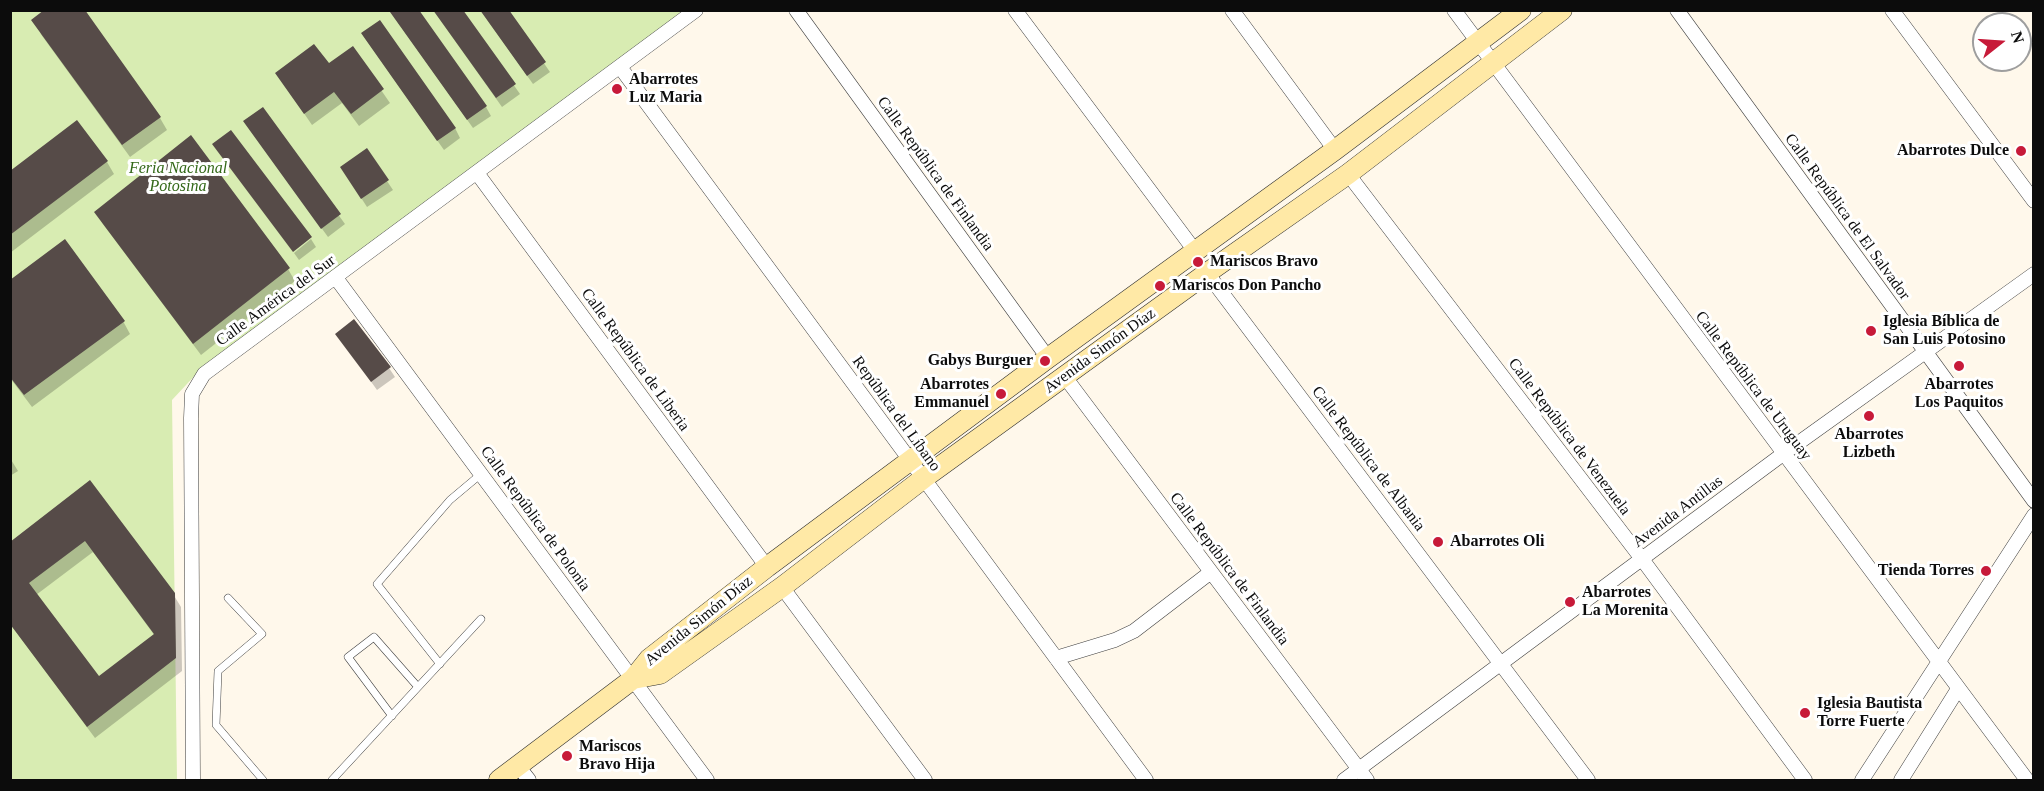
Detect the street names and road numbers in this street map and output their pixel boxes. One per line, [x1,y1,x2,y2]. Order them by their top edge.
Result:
street label: Calle República de Finlandia [873,93,997,255]
street label: Calle República de El Salvador [1780,130,1914,304]
street label: Calle América del Sur [213,251,339,351]
street label: Calle República de Liberia [577,285,693,435]
street label: Avenida Simón Díaz [1041,304,1159,398]
street label: Calle República de Uruguay [1691,308,1815,464]
street label: República del Líbano [848,353,944,475]
street label: Calle República de Venezuela [1504,355,1634,519]
street label: Calle República de Albania [1307,383,1429,535]
street label: Calle República de Polonia [476,443,594,595]
street label: Avenida Antillas [1629,472,1727,552]
street label: Calle República de Finlandia [1165,489,1293,649]
street label: Avenida Simón Díaz [641,572,757,670]

